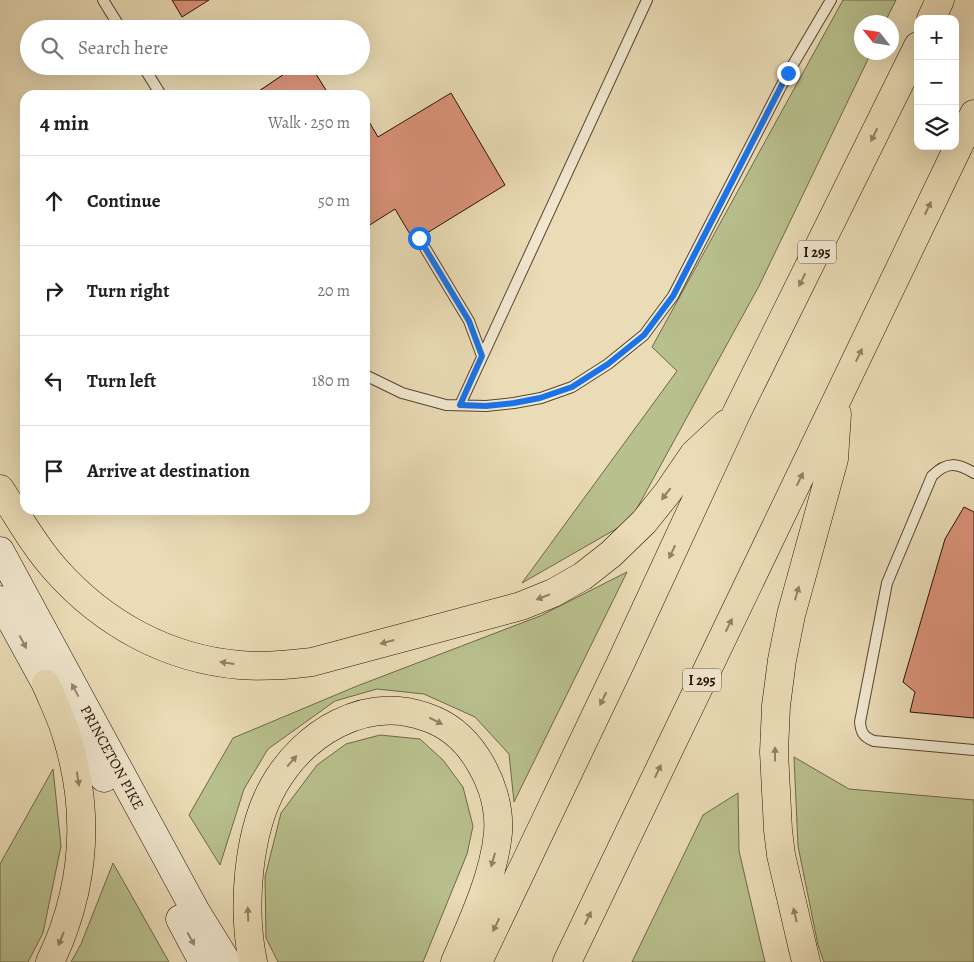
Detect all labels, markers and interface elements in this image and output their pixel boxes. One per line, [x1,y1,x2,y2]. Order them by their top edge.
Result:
north arrow [854,15,899,60]
map controls [914,15,959,150]
button: + [914,15,959,60]
search box [20,20,370,75]
icon: search [38,34,66,62]
text: Search here [78,35,168,61]
button: − [914,60,959,105]
route end [777,62,800,85]
button: layers [914,105,959,150]
text: 4 min [40,109,89,137]
text: Walk · 250 m [268,112,350,134]
one-way arrow [870,127,878,142]
icon: ahead [40,187,68,215]
text: Continue [87,188,161,214]
text: 50 m [318,190,350,212]
one-way arrow [924,201,932,215]
route start [408,227,431,250]
road number: I 295 [798,240,836,264]
one-way arrow [798,273,806,287]
icon: right [40,277,68,305]
text: Turn right [87,278,169,304]
text: 20 m [317,280,350,302]
one-way arrow [855,348,863,362]
icon: left [40,367,68,395]
text: Turn left [87,368,156,394]
text: 180 m [312,370,350,392]
icon: arrive [40,457,68,485]
text: Arrive at destination [87,458,250,484]
one-way arrow [796,472,804,486]
one-way arrow [661,487,671,501]
one-way arrow [668,545,676,559]
one-way arrow [793,586,801,601]
one-way arrow [535,593,550,601]
one-way arrow [725,618,733,632]
one-way arrow [19,634,27,649]
one-way arrow [379,638,394,646]
one-way arrow [219,659,235,667]
road number: I 295 [683,668,721,692]
one-way arrow [71,683,80,697]
one-way arrow [599,692,607,706]
street label: PRINCETON PIKE [76,702,149,813]
one-way arrow [429,717,443,725]
one-way arrow [771,746,779,762]
one-way arrow [286,755,297,768]
one-way arrow [654,764,662,778]
one-way arrow [74,772,82,788]
one-way arrow [488,852,496,867]
one-way arrow [244,905,252,921]
one-way arrow [791,907,799,922]
one-way arrow [585,911,593,925]
one-way arrow [491,917,500,932]
one-way arrow [56,932,64,946]
one-way arrow [187,932,195,946]

